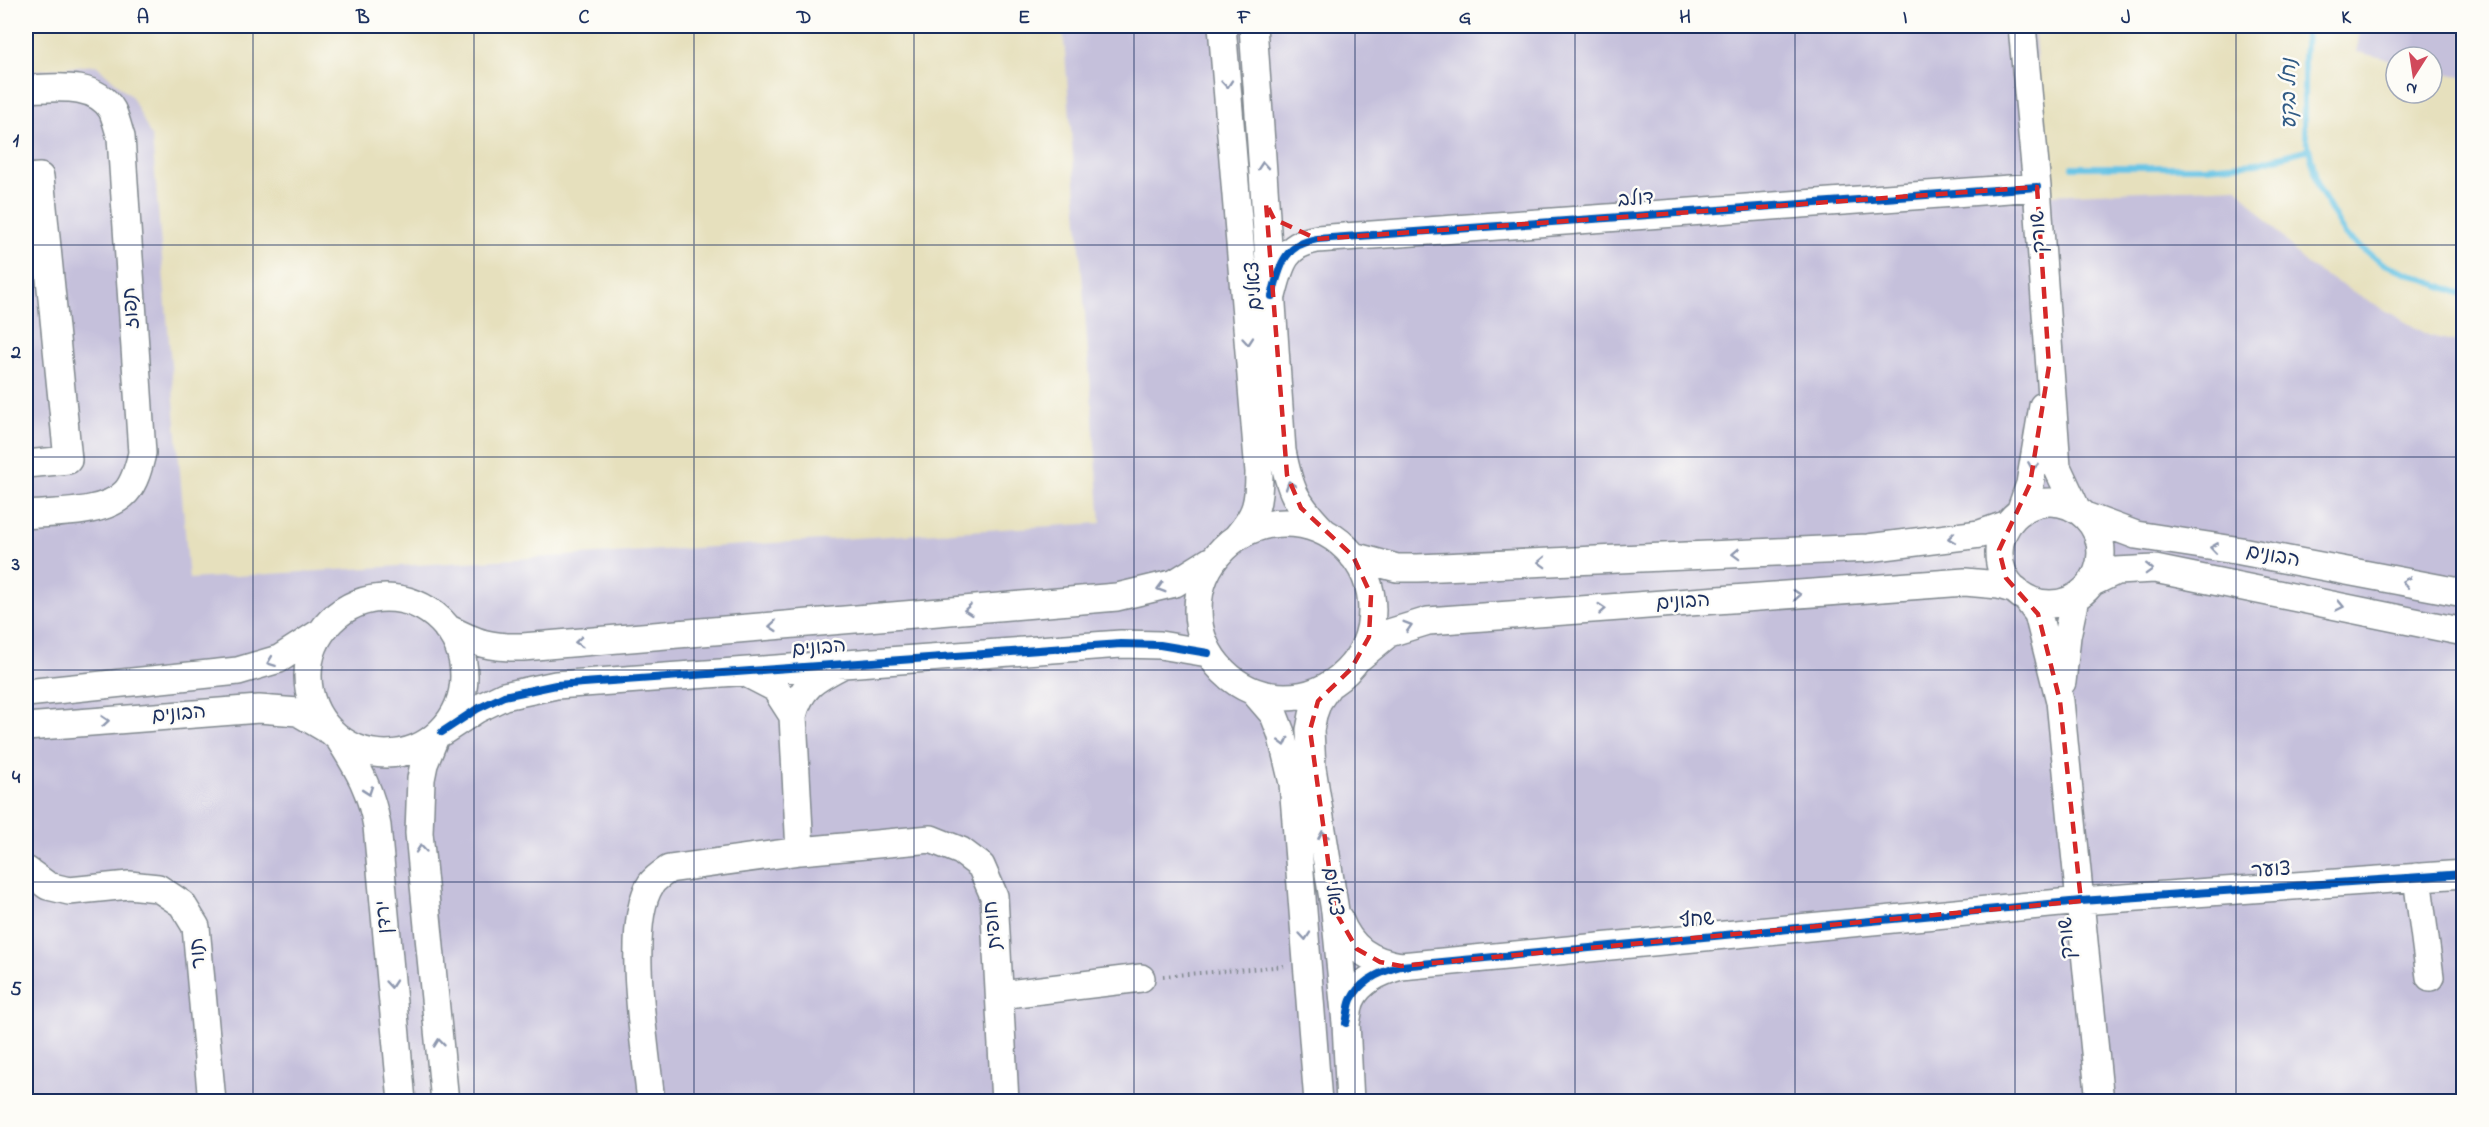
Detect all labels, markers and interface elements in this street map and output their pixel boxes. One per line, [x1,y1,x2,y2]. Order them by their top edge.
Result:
text: A [137,4,149,33]
text: B [355,4,370,33]
text: C [579,4,590,33]
text: D [796,4,811,33]
text: E [1018,4,1030,33]
text: F [1237,4,1251,33]
text: G [1459,4,1472,33]
text: H [1679,4,1691,33]
text: I [1903,4,1908,33]
text: J [2121,4,2131,33]
text: K [2341,4,2352,33]
north arrow [2384,45,2444,105]
water label: נחל בקע [2275,57,2305,129]
text: N [2403,75,2419,101]
one-way arrow [1220,79,1233,88]
text: 1 [13,127,20,156]
one-way arrow [1257,161,1270,170]
street label: דולב [1617,184,1655,216]
street label: שורק [2024,210,2056,254]
street label: צאלים [1239,260,1271,312]
street label: תפוז [116,286,148,330]
one-way arrow [1241,336,1254,346]
text: 2 [10,339,21,368]
one-way arrow [2027,461,2039,470]
one-way arrow [1285,480,1298,491]
one-way arrow [1947,531,1956,543]
street label: הבונים [2244,538,2302,576]
one-way arrow [2210,542,2219,554]
one-way arrow [1732,548,1741,560]
text: 3 [11,551,20,580]
one-way arrow [1537,556,1546,569]
one-way arrow [2144,563,2153,575]
one-way arrow [2401,576,2411,589]
one-way arrow [1156,580,1166,593]
street label: הבונים [1655,587,1711,619]
one-way arrow [1792,589,1801,602]
one-way arrow [2335,599,2345,612]
one-way arrow [1598,602,1607,615]
one-way arrow [963,603,972,616]
one-way arrow [769,619,778,632]
one-way arrow [1402,621,1413,633]
street label: הבונים [791,632,847,666]
one-way arrow [575,636,584,649]
one-way arrow [266,655,277,667]
street label: הבונים [151,698,207,732]
one-way arrow [100,715,109,728]
one-way arrow [1276,737,1289,747]
text: 4 [12,764,21,793]
one-way arrow [361,785,373,796]
one-way arrow [1317,830,1329,839]
one-way arrow [415,845,428,854]
street label: צוער [2250,855,2292,887]
street label: צאלים [1314,866,1350,918]
street label: ירדן [369,899,401,935]
street label: חופית [977,899,1011,952]
street label: שחף [1678,905,1716,937]
street label: שורק [2052,915,2084,960]
one-way arrow [1298,931,1311,940]
street label: תור [183,936,215,970]
text: 5 [10,976,22,1005]
one-way arrow [384,980,397,989]
one-way arrow [433,1039,446,1048]

